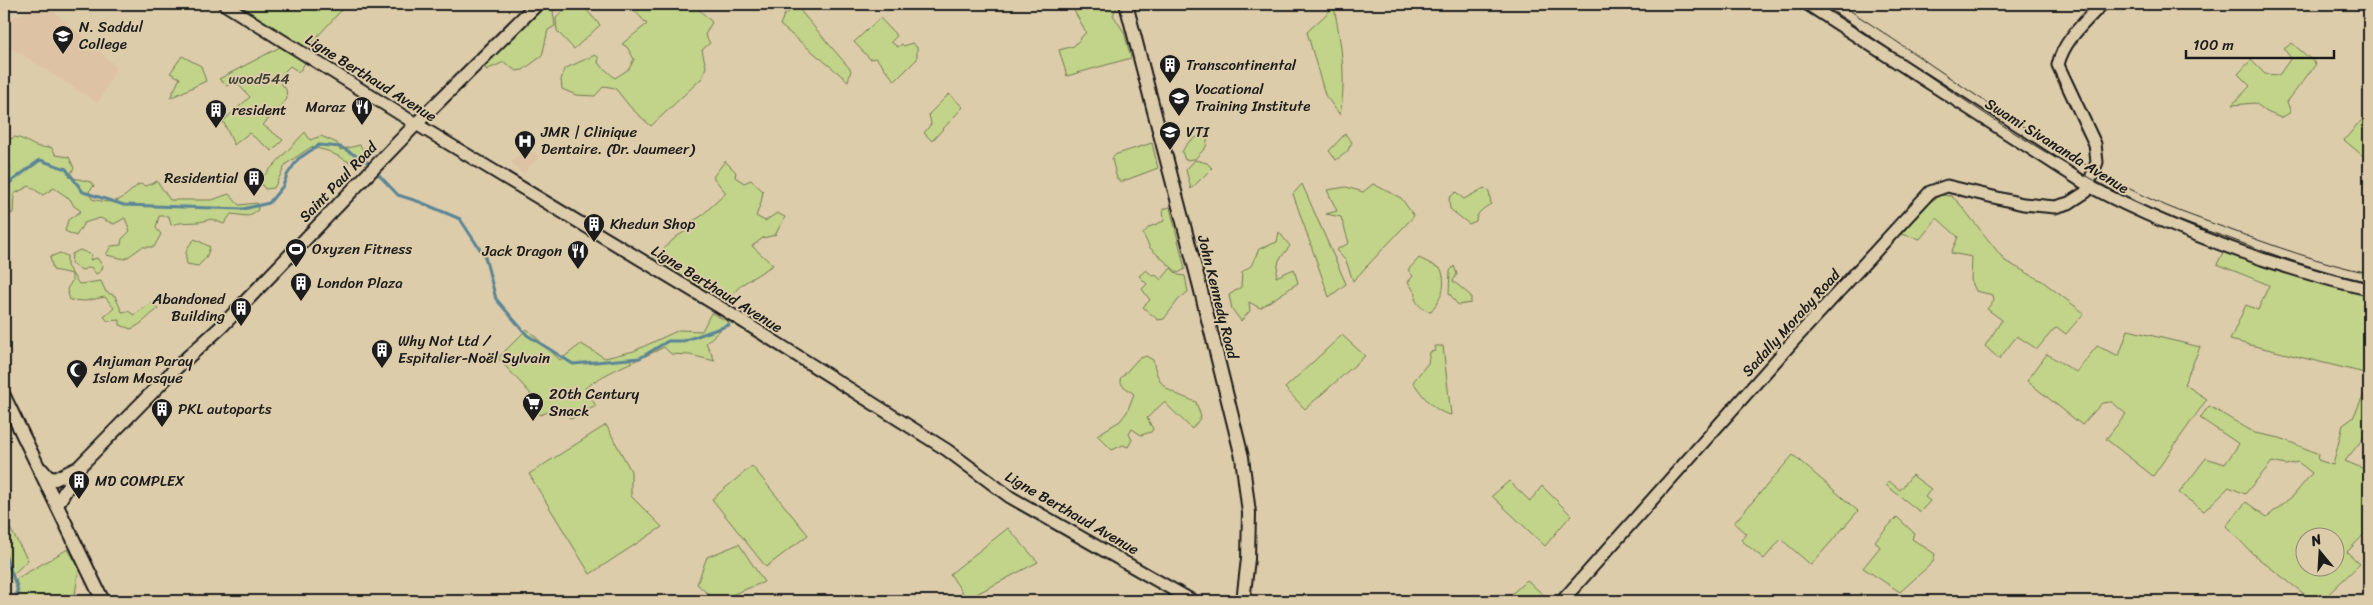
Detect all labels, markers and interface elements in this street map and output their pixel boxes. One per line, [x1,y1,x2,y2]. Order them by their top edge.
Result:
place label: N. Saddul College [79,14,144,57]
school or university icon: N. Saddul College [51,24,75,55]
street label: Ligne Berthaud Avenue [300,27,442,129]
scale bar [2186,28,2333,60]
text: 100 m [2193,32,2234,58]
place label: Transcontinental [1186,52,1297,78]
building icon: Transcontinental [1158,53,1182,84]
park label: wood544 [228,66,290,92]
place label: Vocational Training Institute [1195,76,1310,119]
school or university icon: Vocational Training Institute [1167,86,1191,117]
street label: Swami Sivananda Avenue [1980,91,2134,201]
place label: Maraz [305,94,347,120]
restaurant icon: Maraz [350,95,374,126]
place label: resident [232,97,287,123]
building icon: resident [204,98,228,129]
place label: JMR | Clinique Dentaire. (Dr. Jaumeer) [540,119,695,162]
place label: VTI [1186,119,1210,145]
school or university icon: VTI [1158,120,1182,151]
hospital icon: JMR | Clinique Dentaire. (Dr. Jaumeer) [513,129,537,160]
street label: Saint Paul Road [292,135,384,229]
place label: Residential [164,165,239,191]
building icon: Residential [242,166,266,197]
place label: Khedun Shop [610,211,695,237]
building icon: Khedun Shop [582,212,606,243]
street label: John Kennedy Road [1190,232,1246,363]
place label: Oxyzen Fitness [312,236,412,262]
sports icon: Oxyzen Fitness [284,237,308,268]
place label: Jack Dragon [481,238,562,264]
street label: Ligne Berthaud Avenue [646,238,788,340]
restaurant icon: Jack Dragon [566,239,590,270]
street label: Sadally Moraby Road [1735,262,1848,383]
place label: London Plaza [317,270,403,296]
building icon: London Plaza [289,271,313,302]
place label: Abandoned Building [152,286,226,329]
building icon: Abandoned Building [229,296,253,327]
place label: Why Not Ltd / Espitalier-Noël Sylvain [398,328,550,371]
building icon: Why Not Ltd / Espitalier-Noël Sylvain [370,338,394,369]
place label: Anjuman Paray Islam Mosque [92,348,193,391]
mosque icon: Anjuman Paray Islam Mosque [65,358,89,389]
place label: 20th Century Snack [549,381,639,424]
supermarket icon: 20th Century Snack [521,391,545,422]
place label: PKL autoparts [178,396,272,422]
building icon: PKL autoparts [150,397,174,428]
street label: Ligne Berthaud Avenue [1000,464,1144,562]
place label: MD COMPLEX [95,468,185,494]
building icon: MD COMPLEX [67,469,91,500]
text: N [2307,527,2325,554]
north arrow [2296,528,2346,578]

